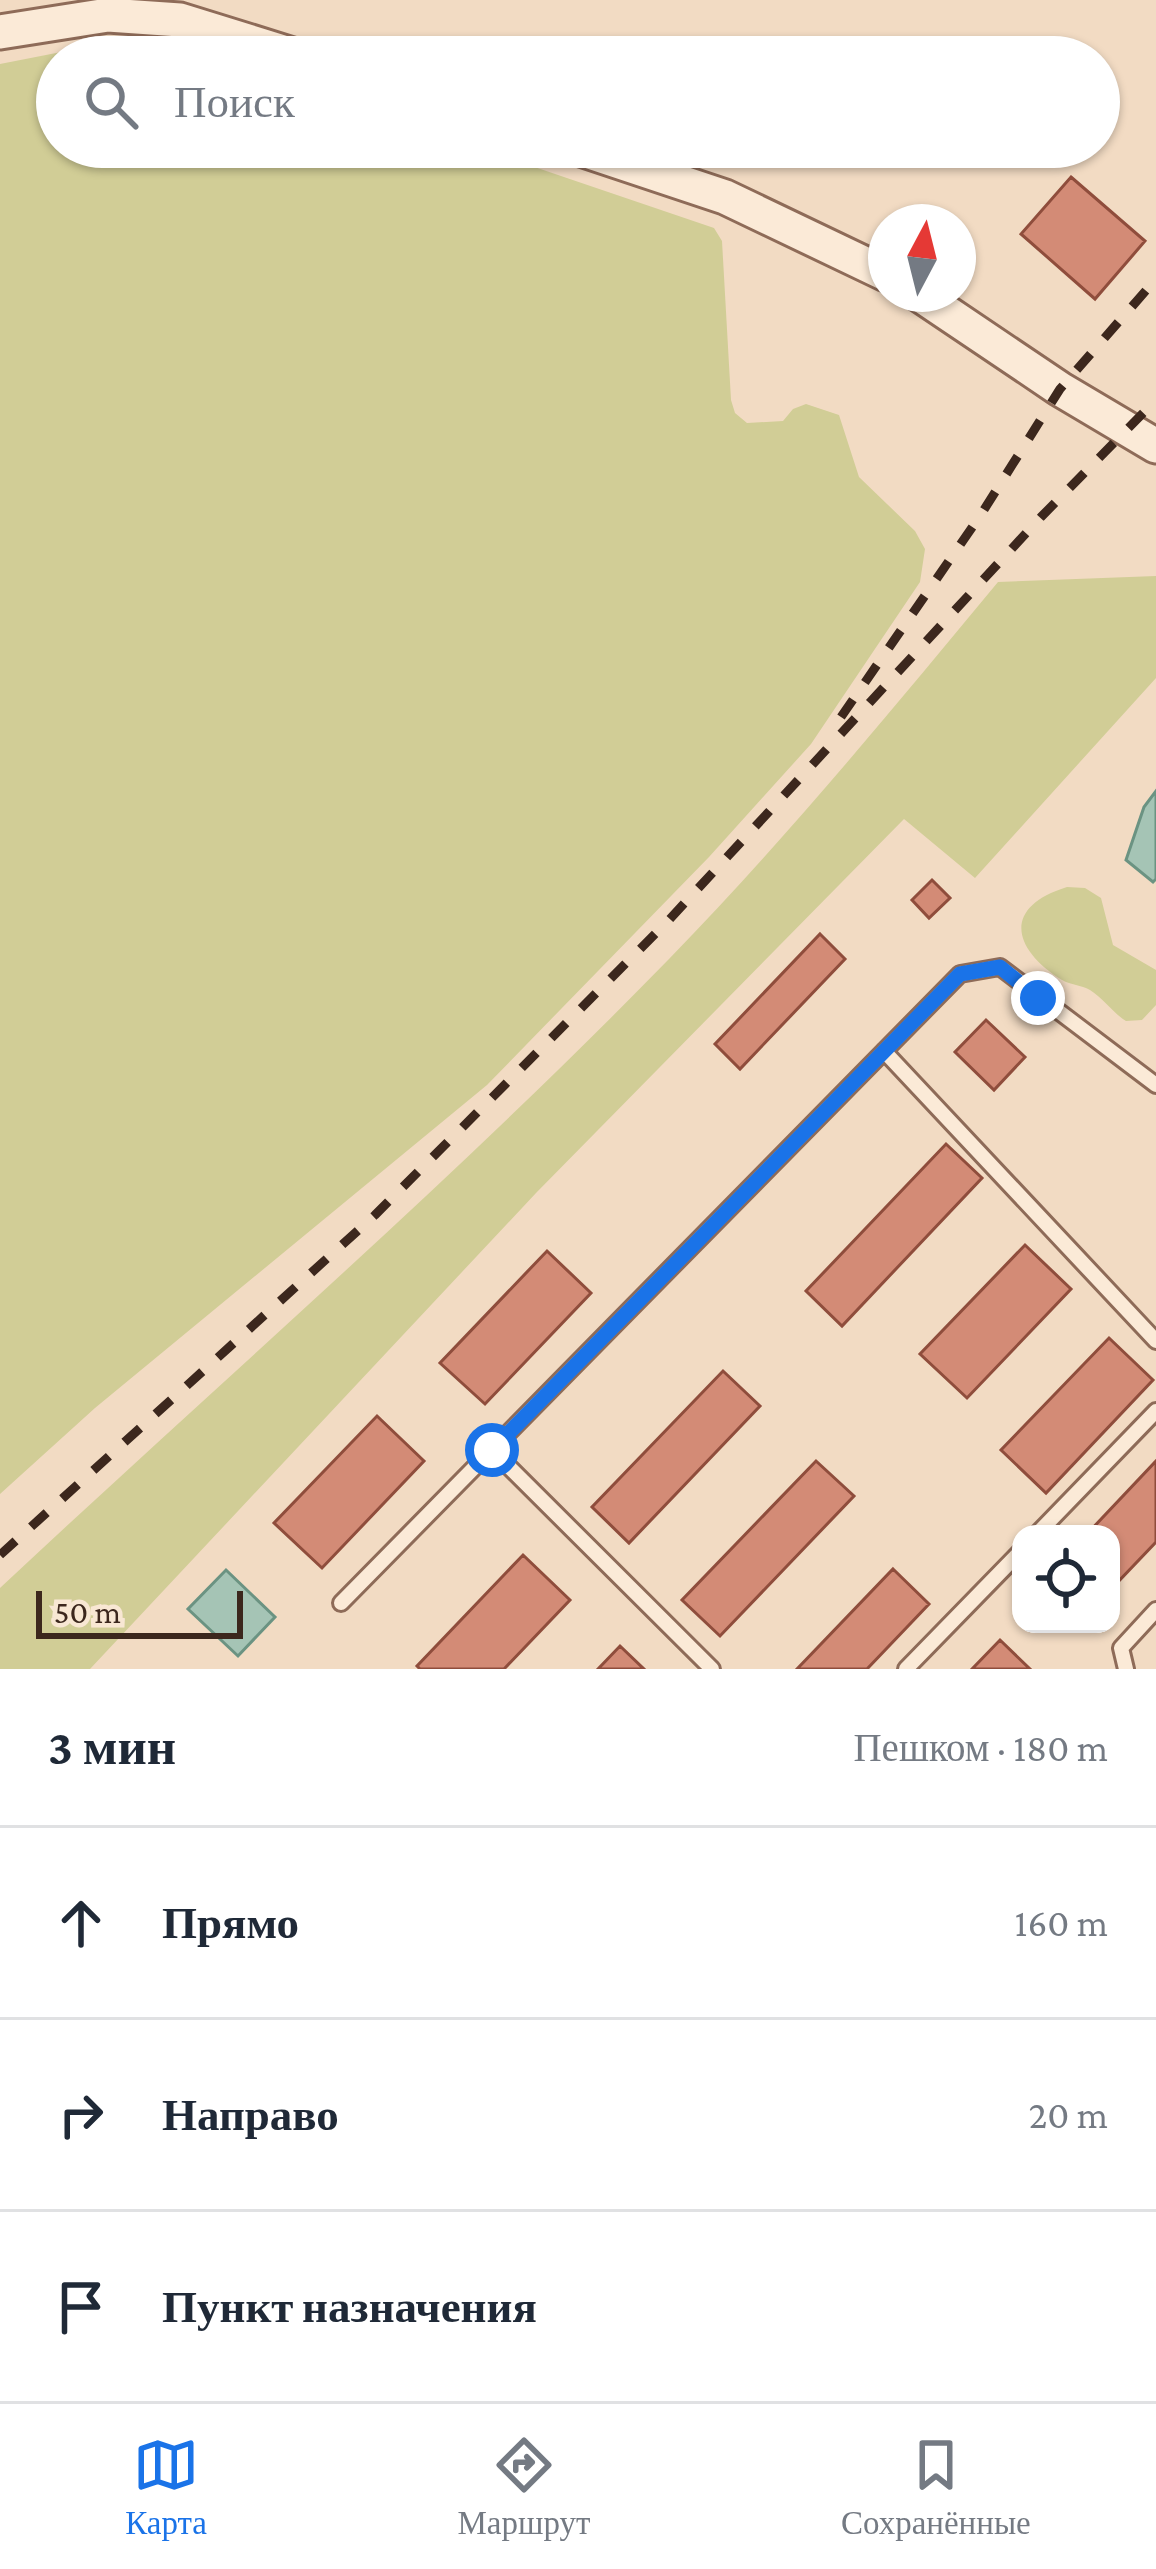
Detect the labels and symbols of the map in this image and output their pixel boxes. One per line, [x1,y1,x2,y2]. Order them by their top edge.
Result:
north arrow [868,204,976,312]
route end [1011,971,1065,1025]
route start [465,1423,519,1477]
scale bar [36,1585,243,1638]

